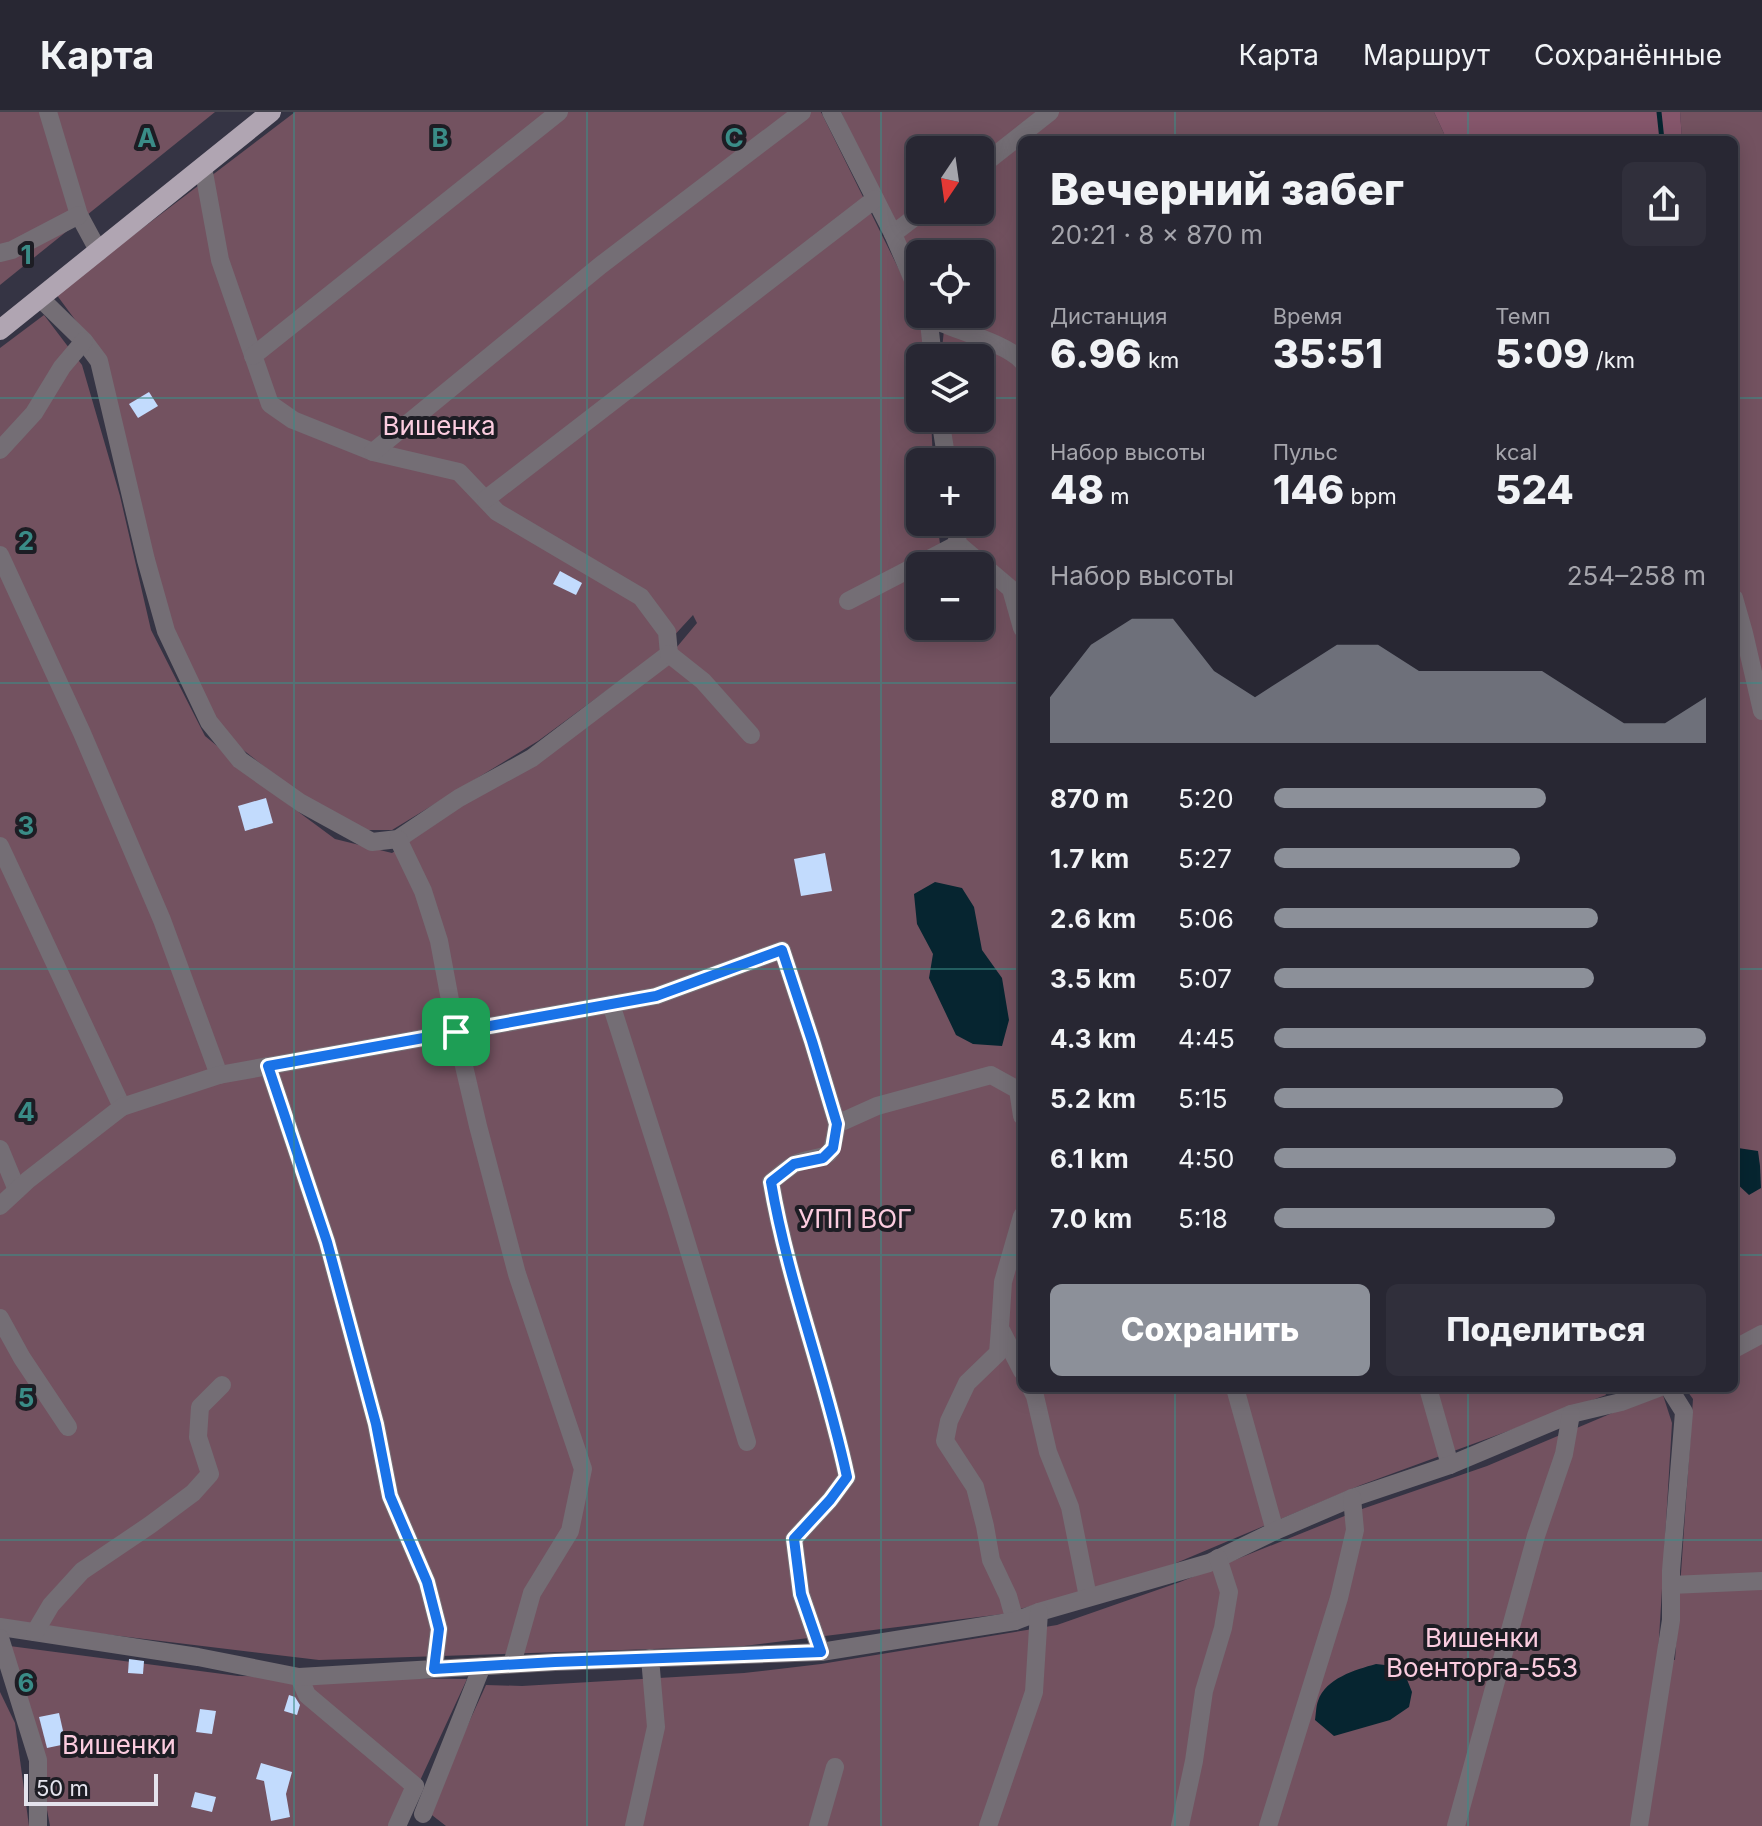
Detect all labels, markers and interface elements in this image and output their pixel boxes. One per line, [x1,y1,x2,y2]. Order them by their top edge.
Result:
text: Карта [40,32,154,78]
text: Карта [1239,38,1319,72]
text: Маршрут [1363,38,1490,72]
text: Сохранённые [1534,38,1722,72]
text: A [137,122,157,153]
text: B [431,122,449,153]
text: C [724,122,744,153]
north arrow [906,136,994,224]
map controls [906,136,994,640]
text: Вечерний забег [1050,162,1404,216]
button: share [1622,162,1706,246]
text: 20:21 · 8 × 870 m [1050,219,1263,250]
text: 1 [20,239,32,270]
button: locate [906,240,994,328]
text: Дистанция [1050,303,1168,329]
text: Время [1273,303,1342,329]
text: Темп [1495,303,1551,329]
text: 6.96 [1050,329,1142,378]
text: 35:51 [1273,329,1383,378]
text: 5:09 [1495,329,1590,378]
button: layers [906,344,994,432]
text: km [1142,347,1179,373]
text: /km [1590,347,1635,373]
park label: Вишенка [383,410,496,441]
text: Набор высоты [1050,439,1206,465]
text: Пульс [1273,439,1338,465]
text: kcal [1495,439,1537,465]
button: + [906,448,994,536]
text: 48 [1050,465,1104,514]
text: 146 [1273,465,1344,514]
text: 524 [1495,465,1574,514]
text: m [1104,483,1130,509]
text: bpm [1344,483,1397,509]
text: 2 [18,525,34,556]
button: − [906,552,994,640]
text: Набор высоты [1050,560,1234,591]
text: 254–258 m [1567,560,1706,591]
text: 870 m [1050,783,1129,814]
text: 5:20 [1178,783,1234,814]
text: 3 [18,810,34,841]
text: 1.7 km [1050,843,1129,874]
text: 5:27 [1178,843,1232,874]
text: 2.6 km [1050,903,1136,934]
text: 5:06 [1178,903,1234,934]
text: 3.5 km [1050,963,1136,994]
text: 5:07 [1178,963,1232,994]
pin [422,998,490,1066]
icon: arrive [434,1010,478,1054]
text: 4.3 km [1050,1023,1137,1054]
text: 4:45 [1178,1023,1235,1054]
text: 5.2 km [1050,1083,1136,1114]
text: 5:15 [1178,1083,1228,1114]
text: 4 [17,1096,35,1127]
text: 6.1 km [1050,1143,1129,1174]
text: 4:50 [1178,1143,1235,1174]
park label: УПП ВОГ [798,1203,912,1234]
text: 7.0 km [1050,1203,1132,1234]
text: 5:18 [1178,1203,1228,1234]
button: Сохранить [1050,1284,1370,1376]
button: Поделиться [1386,1284,1706,1376]
text: 5 [18,1382,34,1413]
park label: Вишенки Военторга-553 [1386,1622,1578,1683]
text: 6 [18,1667,34,1698]
park label: Вишенки [62,1729,176,1760]
scale bar [24,1770,158,1806]
text: 50 m [36,1775,89,1801]

